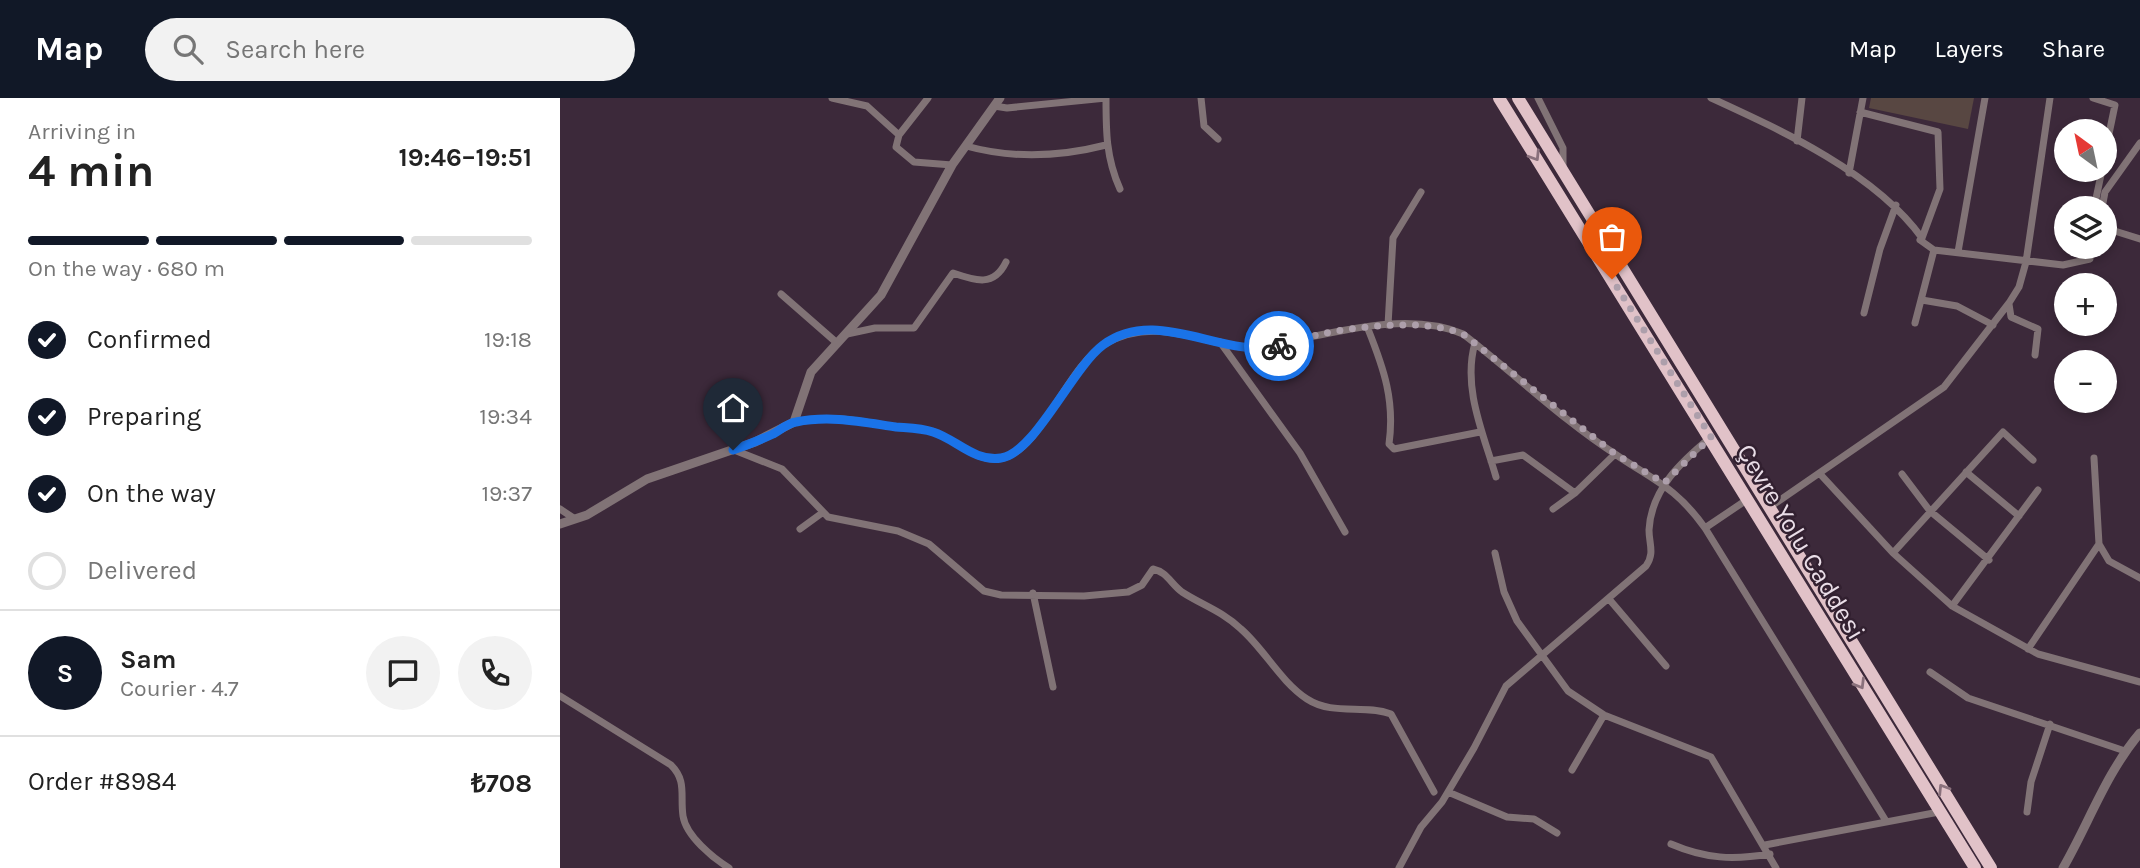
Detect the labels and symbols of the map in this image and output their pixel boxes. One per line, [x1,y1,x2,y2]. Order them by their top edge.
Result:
north arrow [2054,119,2118,182]
one-way arrow [1527,148,1540,161]
pin [1582,207,1642,279]
courier [1244,311,1314,381]
pin [703,378,763,450]
street label: Çevre Yolu Caddesi [1730,438,1872,646]
one-way arrow [1851,676,1864,689]
one-way arrow [1938,784,1951,797]

